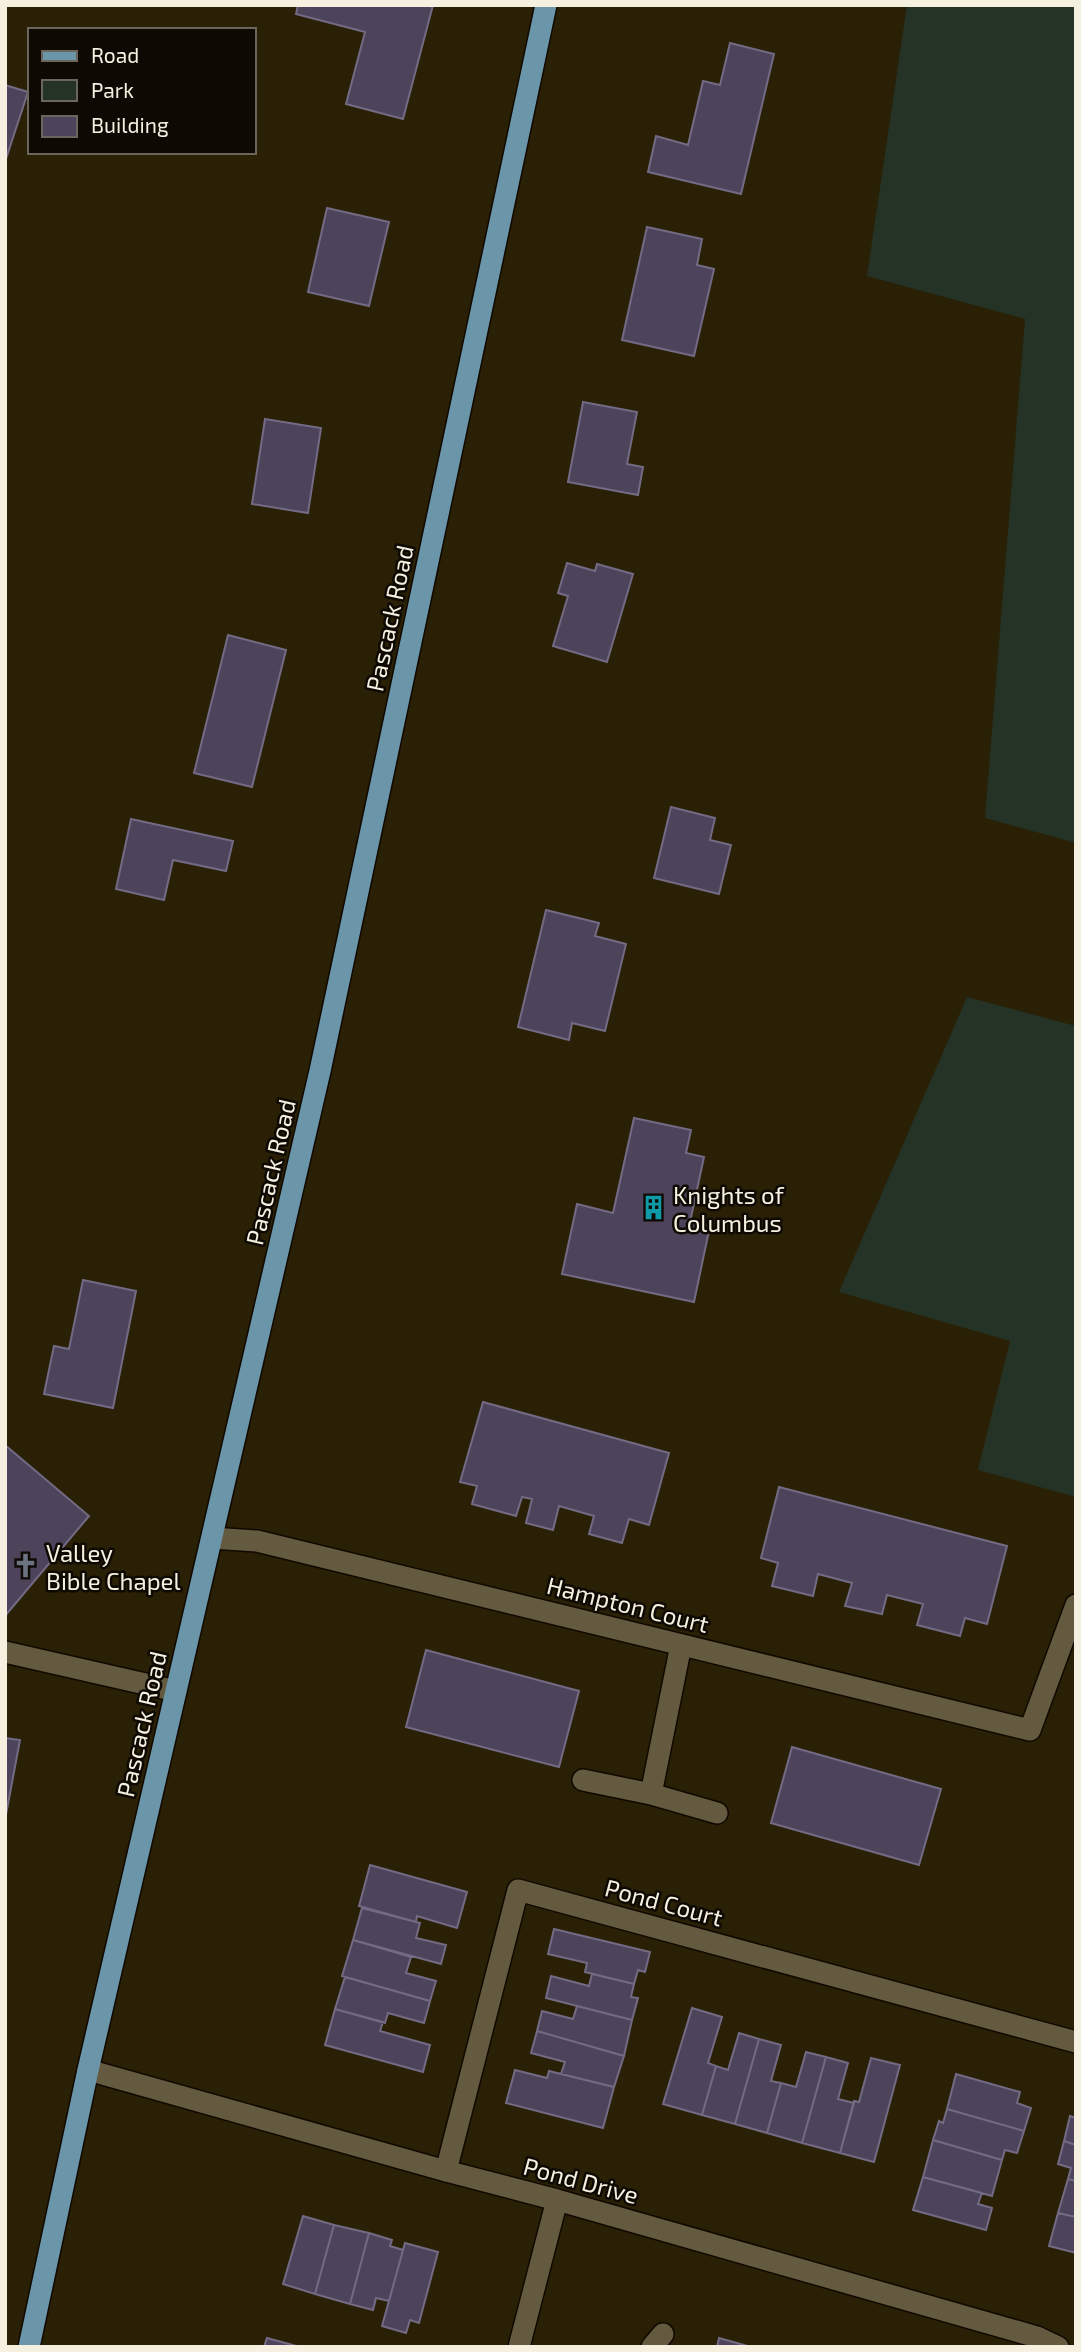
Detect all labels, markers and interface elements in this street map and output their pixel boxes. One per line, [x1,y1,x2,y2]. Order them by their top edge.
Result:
legend [28,28,256,154]
text: Road [91,42,139,67]
text: Park [91,77,134,102]
text: Building [91,112,169,137]
street label: Pascack Road [359,542,419,694]
street label: Pascack Road [239,1096,301,1248]
place label: Knights of Columbus [673,1180,785,1237]
building icon: Knights of Columbus [639,1194,667,1222]
place label: Valley Bible Chapel [46,1538,181,1595]
church icon: Valley Bible Chapel [12,1552,40,1580]
street label: Hampton Court [544,1570,712,1638]
street label: Pascack Road [110,1648,172,1800]
street label: Pond Court [602,1872,726,1932]
street label: Pond Drive [520,2151,642,2209]

